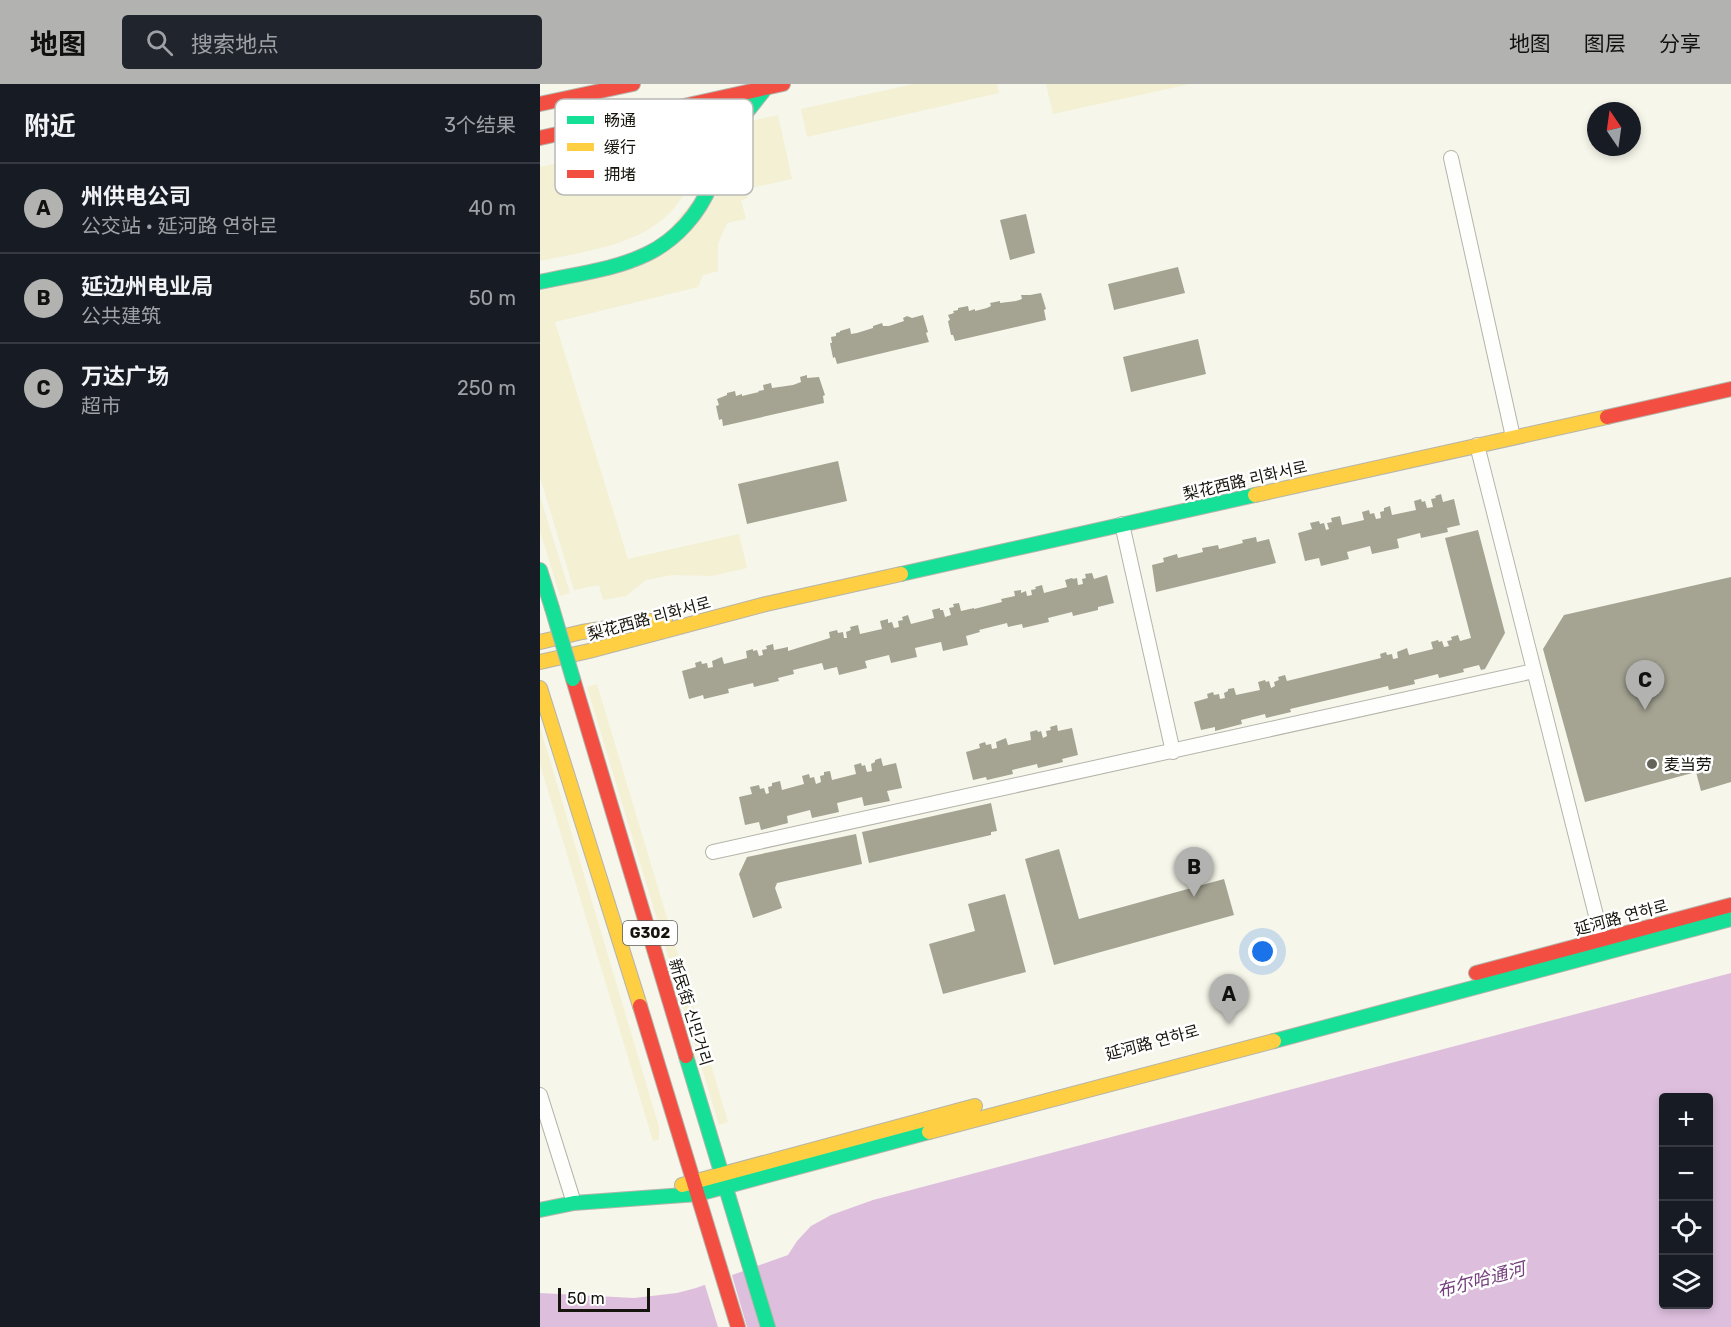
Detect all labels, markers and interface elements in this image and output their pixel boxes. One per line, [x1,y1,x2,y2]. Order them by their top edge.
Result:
search box [122,15,542,69]
icon: search [143,26,176,59]
text: 地图 [30,28,86,61]
text: 搜索地点 [191,31,279,58]
text: 地图 [1509,31,1551,56]
text: 图层 [1584,31,1626,56]
text: 分享 [1659,31,1701,56]
legend [555,99,753,195]
north arrow [1587,102,1641,156]
text: 附近 [24,111,76,142]
text: 畅通 [604,111,636,130]
text: 3个结果 [444,113,516,137]
text: 缓行 [604,138,636,157]
text: 拥堵 [604,165,636,184]
text: 州供电公司 [81,183,191,210]
text: A [36,196,51,220]
text: 40 m [468,196,516,220]
text: 公交站 · 延河路 연하로 [81,214,278,238]
text: 延边州电业局 [81,273,213,300]
text: B [36,286,51,310]
text: 50 m [469,286,516,310]
text: 公共建筑 [81,304,161,328]
text: 万达广场 [81,363,169,390]
text: C [36,376,51,400]
text: 250 m [457,376,516,400]
text: 超市 [81,394,121,418]
street label: 梨花西路 리화서로 [1181,457,1309,504]
street label: 梨花西路 리화서로 [585,593,713,644]
pin: C [1626,660,1664,710]
place label: 麦当劳 [1664,755,1712,774]
marker: 麦当劳 [1645,757,1659,771]
pin: B [1174,848,1214,897]
street label: 延河路 연하로 [1572,896,1670,939]
road number: G302 [623,921,677,945]
your location [1248,937,1277,966]
street label: 新民街 신민거리 [665,956,716,1068]
pin: A [1210,974,1248,1024]
street label: 延河路 연하로 [1103,1021,1201,1064]
map controls [1659,1093,1713,1309]
button: + [1659,1093,1713,1147]
button: − [1659,1147,1713,1201]
button: locate [1659,1201,1713,1255]
button: layers [1659,1255,1713,1309]
water label: 布尔哈通河 [1435,1257,1530,1302]
scale bar [558,1285,650,1312]
text: 50 m [567,1289,605,1308]

